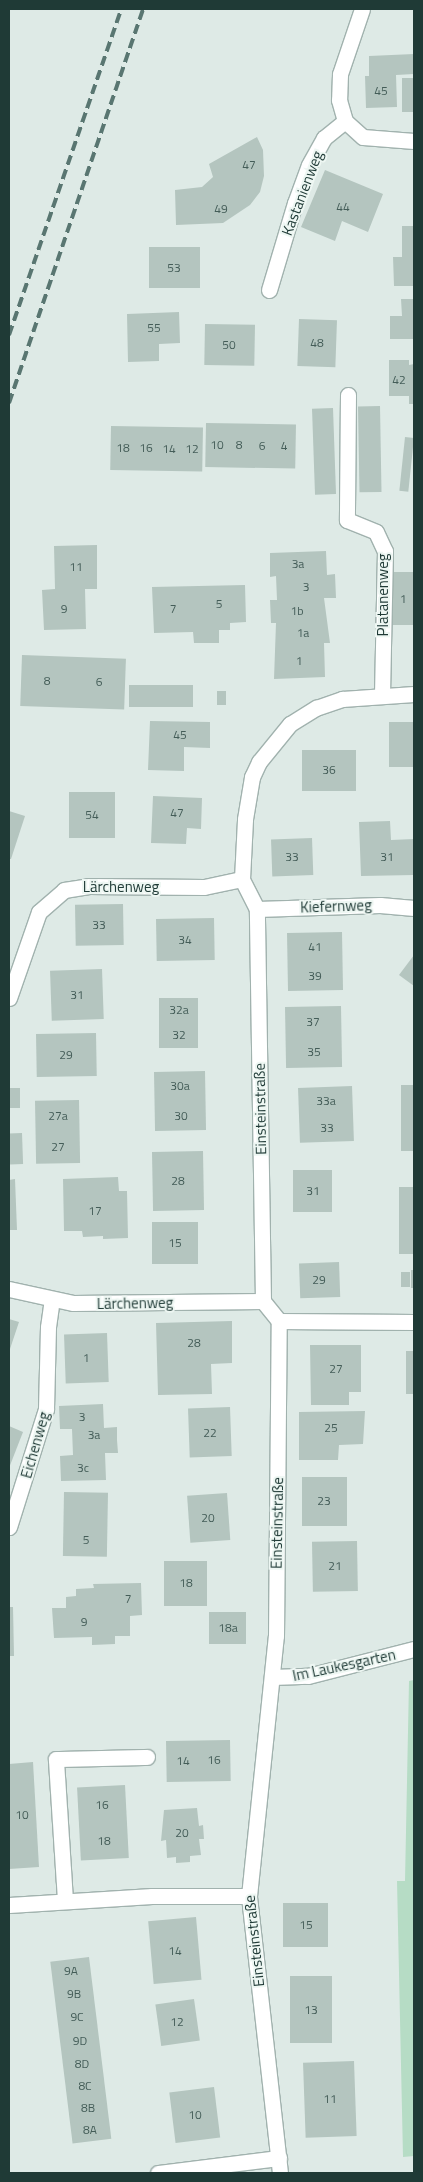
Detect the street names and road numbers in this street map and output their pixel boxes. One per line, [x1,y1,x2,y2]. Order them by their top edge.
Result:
street label: Kastanienweg [278,148,326,238]
street label: Platanenweg [374,554,392,636]
street label: Lärchenweg [83,878,159,896]
street label: Kiefernweg [300,896,372,916]
street label: Einsteinstraße [250,1063,270,1155]
street label: Lärchenweg [97,1293,173,1313]
street label: Eichenweg [17,1410,53,1480]
street label: Einsteinstraße [267,1477,287,1569]
street label: Im Laukesgarten [291,1645,397,1685]
street label: Einsteinstraße [240,1894,268,1988]

